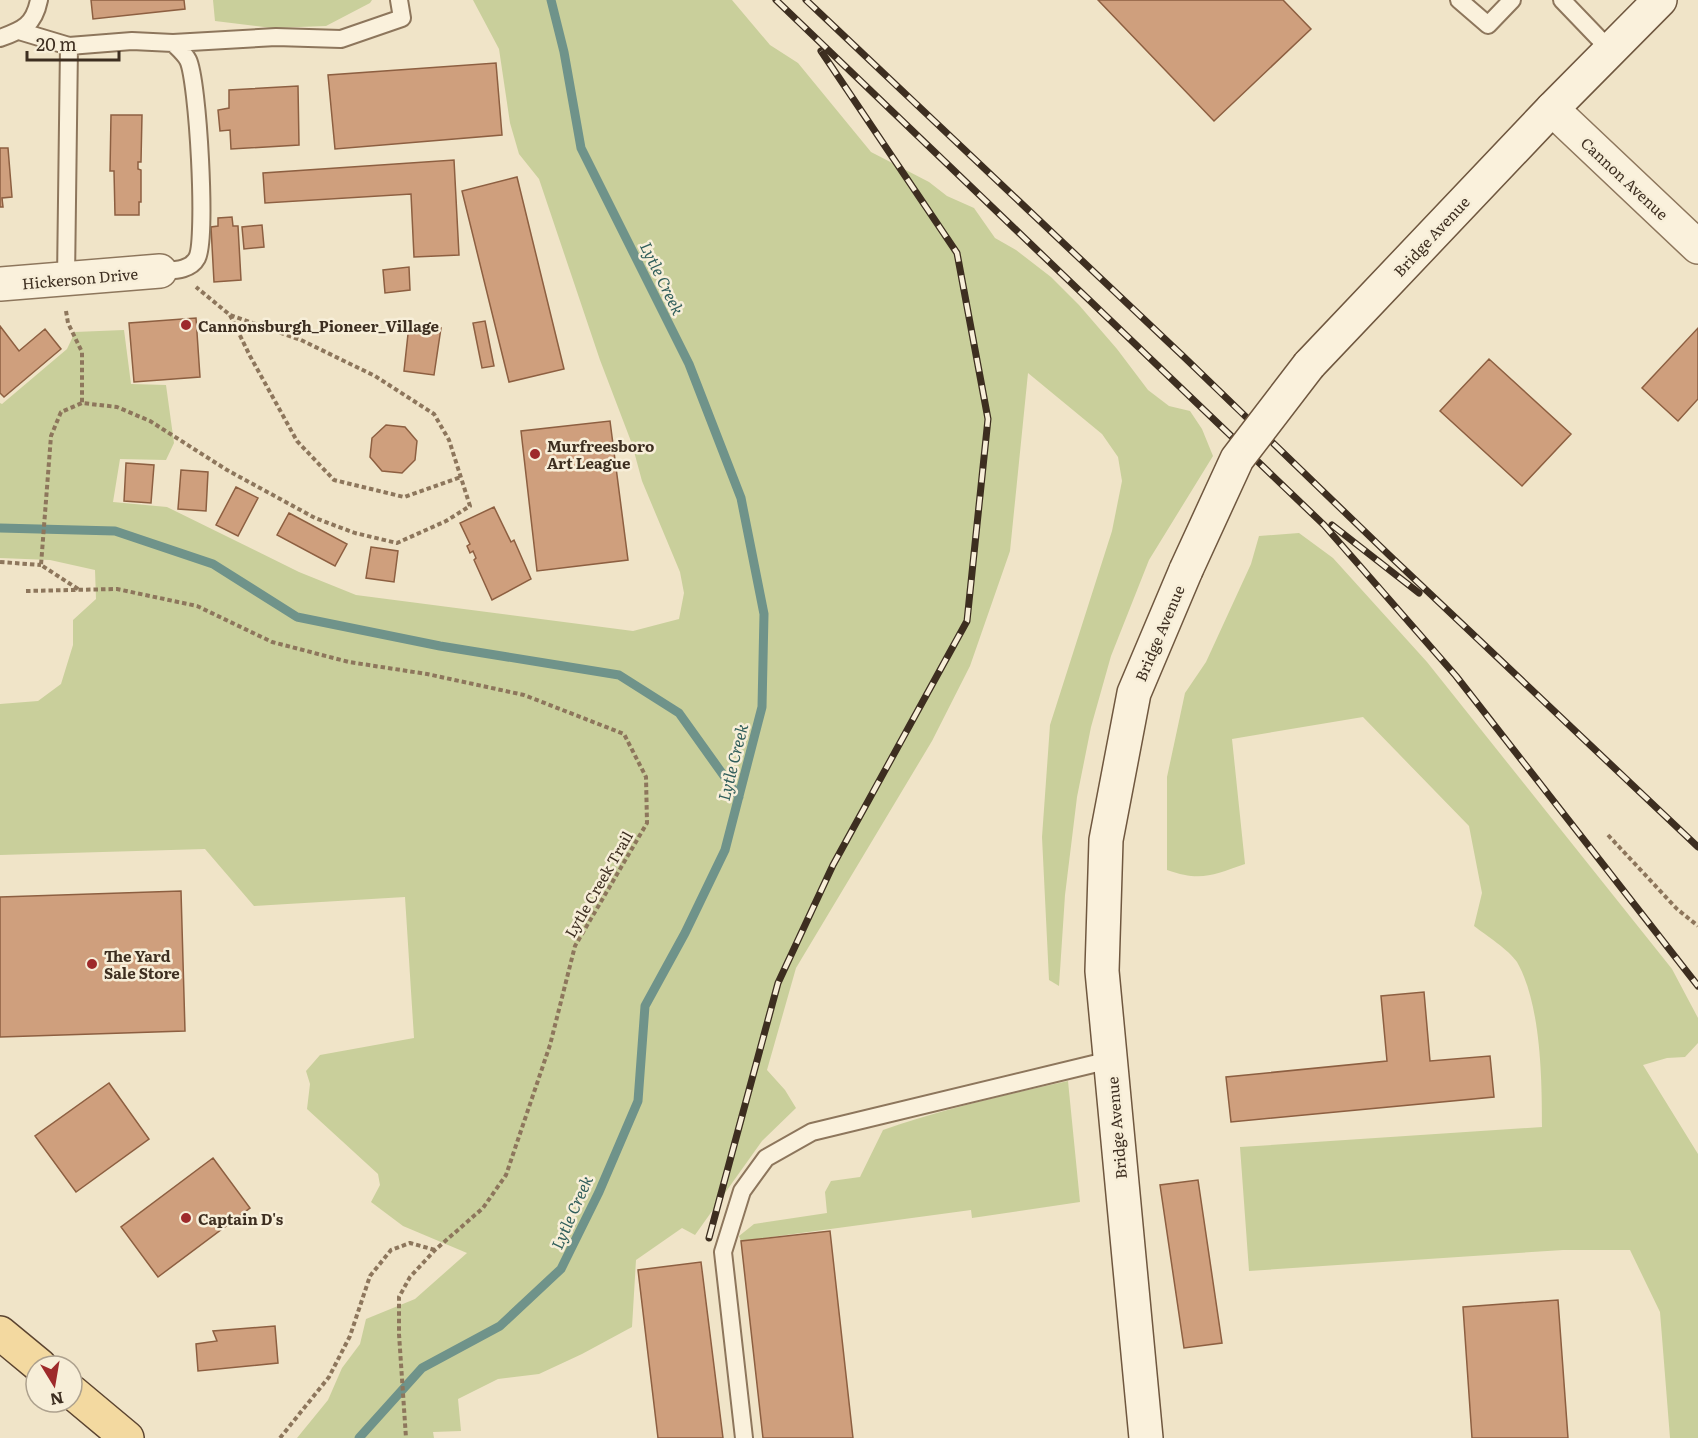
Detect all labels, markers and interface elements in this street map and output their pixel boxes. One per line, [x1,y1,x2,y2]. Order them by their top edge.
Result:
scale bar [27,24,118,62]
text: 20 m [36,30,77,57]
street label: Cannon Avenue [1576,131,1674,225]
street label: Bridge Avenue [1388,190,1475,281]
water label: Lytle Creek [635,237,691,319]
street label: Hickerson Drive [21,261,139,295]
place label: Cannonsburgh_Pioneer_Village [198,314,440,337]
marker: Cannonsburgh_Pioneer_Village [179,318,193,332]
place label: Murfreesboro Art League [547,434,654,474]
marker: Murfreesboro Art League [528,447,542,461]
street label: Bridge Avenue [1128,581,1190,685]
water label: Lytle Creek [711,721,753,803]
street label: Lytle Creek Trail [558,826,638,942]
place label: The Yard Sale Store [104,944,180,984]
marker: The Yard Sale Store [85,957,99,971]
street label: Bridge Avenue [1100,1076,1132,1180]
water label: Lytle Creek [544,1171,598,1253]
place label: Captain D's [198,1207,284,1230]
marker: Captain D's [179,1211,193,1225]
north arrow [24,1354,84,1414]
text: N [48,1387,66,1413]

